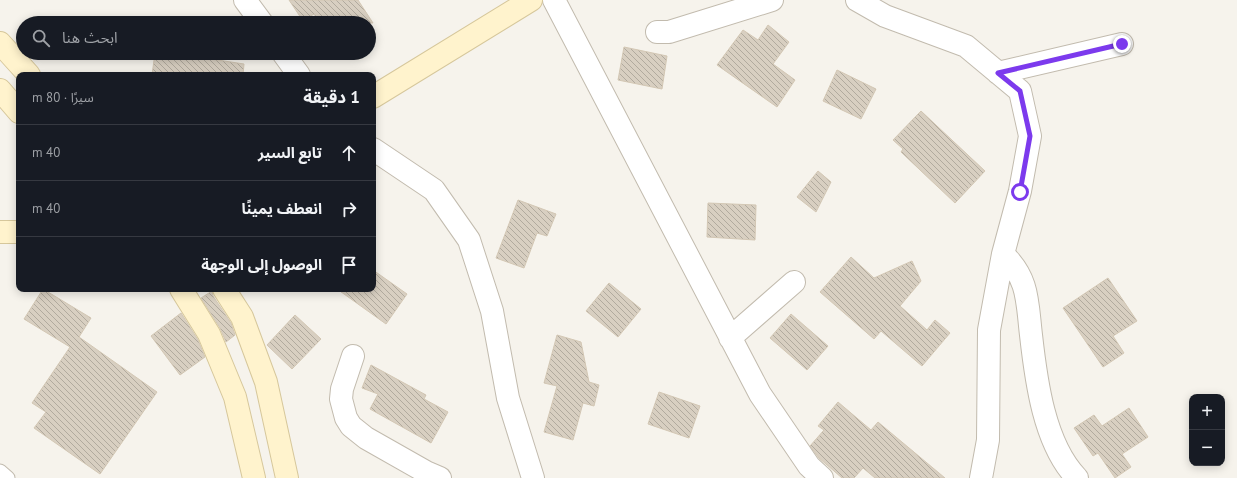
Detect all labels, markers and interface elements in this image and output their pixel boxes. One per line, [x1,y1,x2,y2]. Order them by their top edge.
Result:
search box [16,16,376,60]
icon: search [30,27,52,49]
text: ابحث هنا [62,28,118,47]
route end [1113,35,1131,53]
text: 1 دقيقة [303,86,360,108]
text: سيرًا · 80 m [32,89,94,106]
icon: ahead [338,142,360,164]
text: تابع السير [258,143,322,162]
text: 40 m [32,144,60,161]
route start [1011,183,1029,201]
icon: right [338,198,360,220]
text: انعطف يمينًا [242,199,322,218]
text: 40 m [32,200,60,217]
icon: arrive [338,254,360,276]
text: الوصول إلى الوجهة [201,255,322,274]
map controls [1189,394,1225,466]
button: + [1189,394,1225,430]
button: − [1189,430,1225,466]

